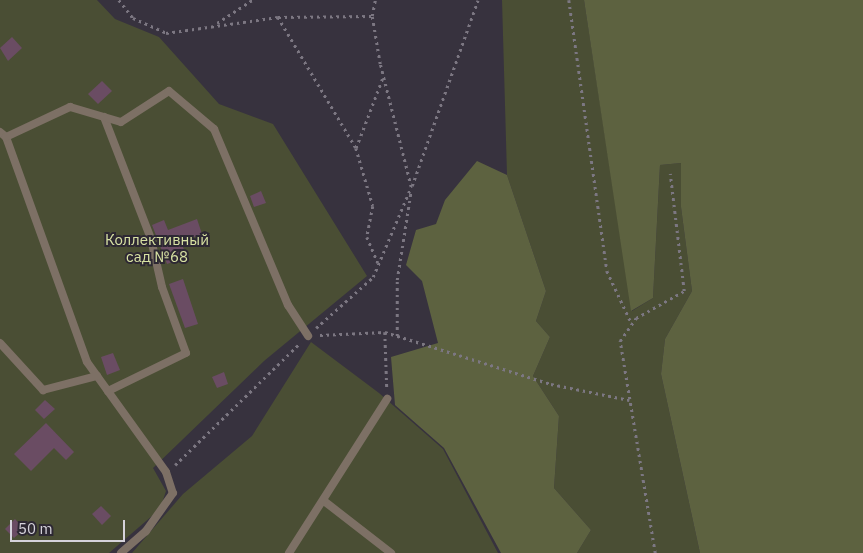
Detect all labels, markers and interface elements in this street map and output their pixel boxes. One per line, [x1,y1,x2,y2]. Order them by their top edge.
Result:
park label: Коллективный сад №68 [105,230,209,265]
scale bar [12,510,128,542]
text: 50 m [18,519,53,538]

